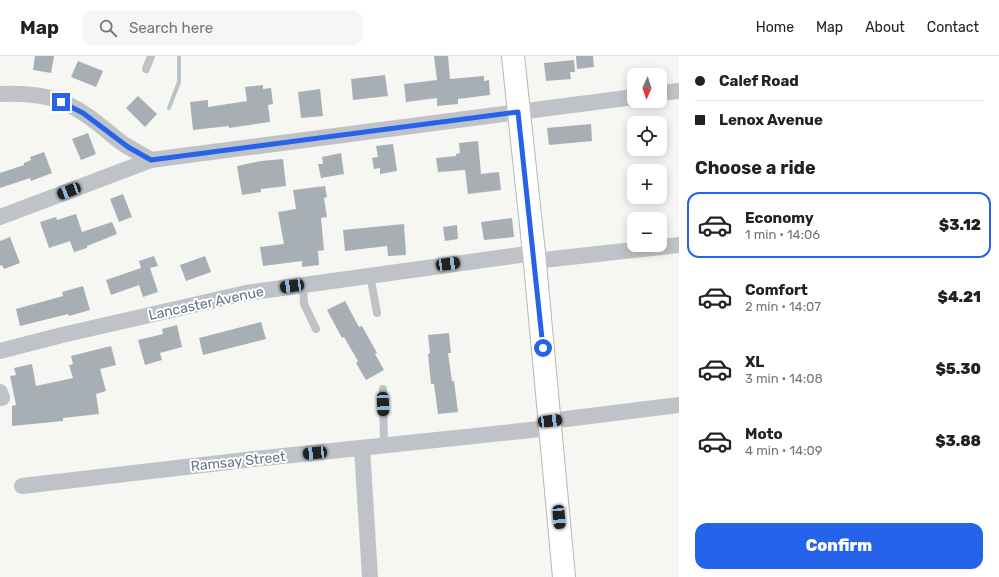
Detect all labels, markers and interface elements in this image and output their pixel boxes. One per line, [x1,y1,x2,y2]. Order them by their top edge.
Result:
search box [83,10,363,46]
text: Map [20,16,59,39]
icon: search [97,17,119,39]
text: Search here [129,19,213,37]
text: Home [756,19,794,36]
text: Map [816,19,843,36]
text: About [865,19,905,36]
text: Contact [927,19,979,36]
north arrow [627,68,667,108]
map controls [627,68,667,252]
text: Calef Road [719,72,799,90]
route end [52,93,70,111]
text: Lenox Avenue [719,111,823,129]
button: locate [627,116,667,156]
text: Choose a ride [695,157,816,179]
button: + [627,164,667,204]
car [56,181,82,201]
icon: car [697,207,733,243]
text: Economy [745,209,814,227]
button: − [627,212,667,252]
text: $3.12 [939,216,981,234]
text: 1 min · 14:06 [745,227,820,242]
car [435,256,461,272]
car [279,278,305,294]
icon: car [697,279,733,315]
text: Comfort [745,281,808,299]
street label: Lancaster Avenue [147,283,265,324]
text: $4.21 [938,288,981,306]
text: 2 min · 14:07 [745,299,821,314]
route start [534,339,552,357]
icon: car [697,351,733,387]
text: XL [745,353,764,371]
text: $5.30 [935,360,981,378]
text: 3 min · 14:08 [745,371,823,386]
car [377,392,389,416]
car [537,414,563,428]
icon: car [697,423,733,459]
text: Moto [745,425,783,443]
text: $3.88 [935,432,981,450]
text: 4 min · 14:09 [745,443,822,458]
car [302,446,328,460]
street label: Ramsay Street [190,448,287,475]
car [552,505,566,529]
button: Confirm [695,523,983,569]

